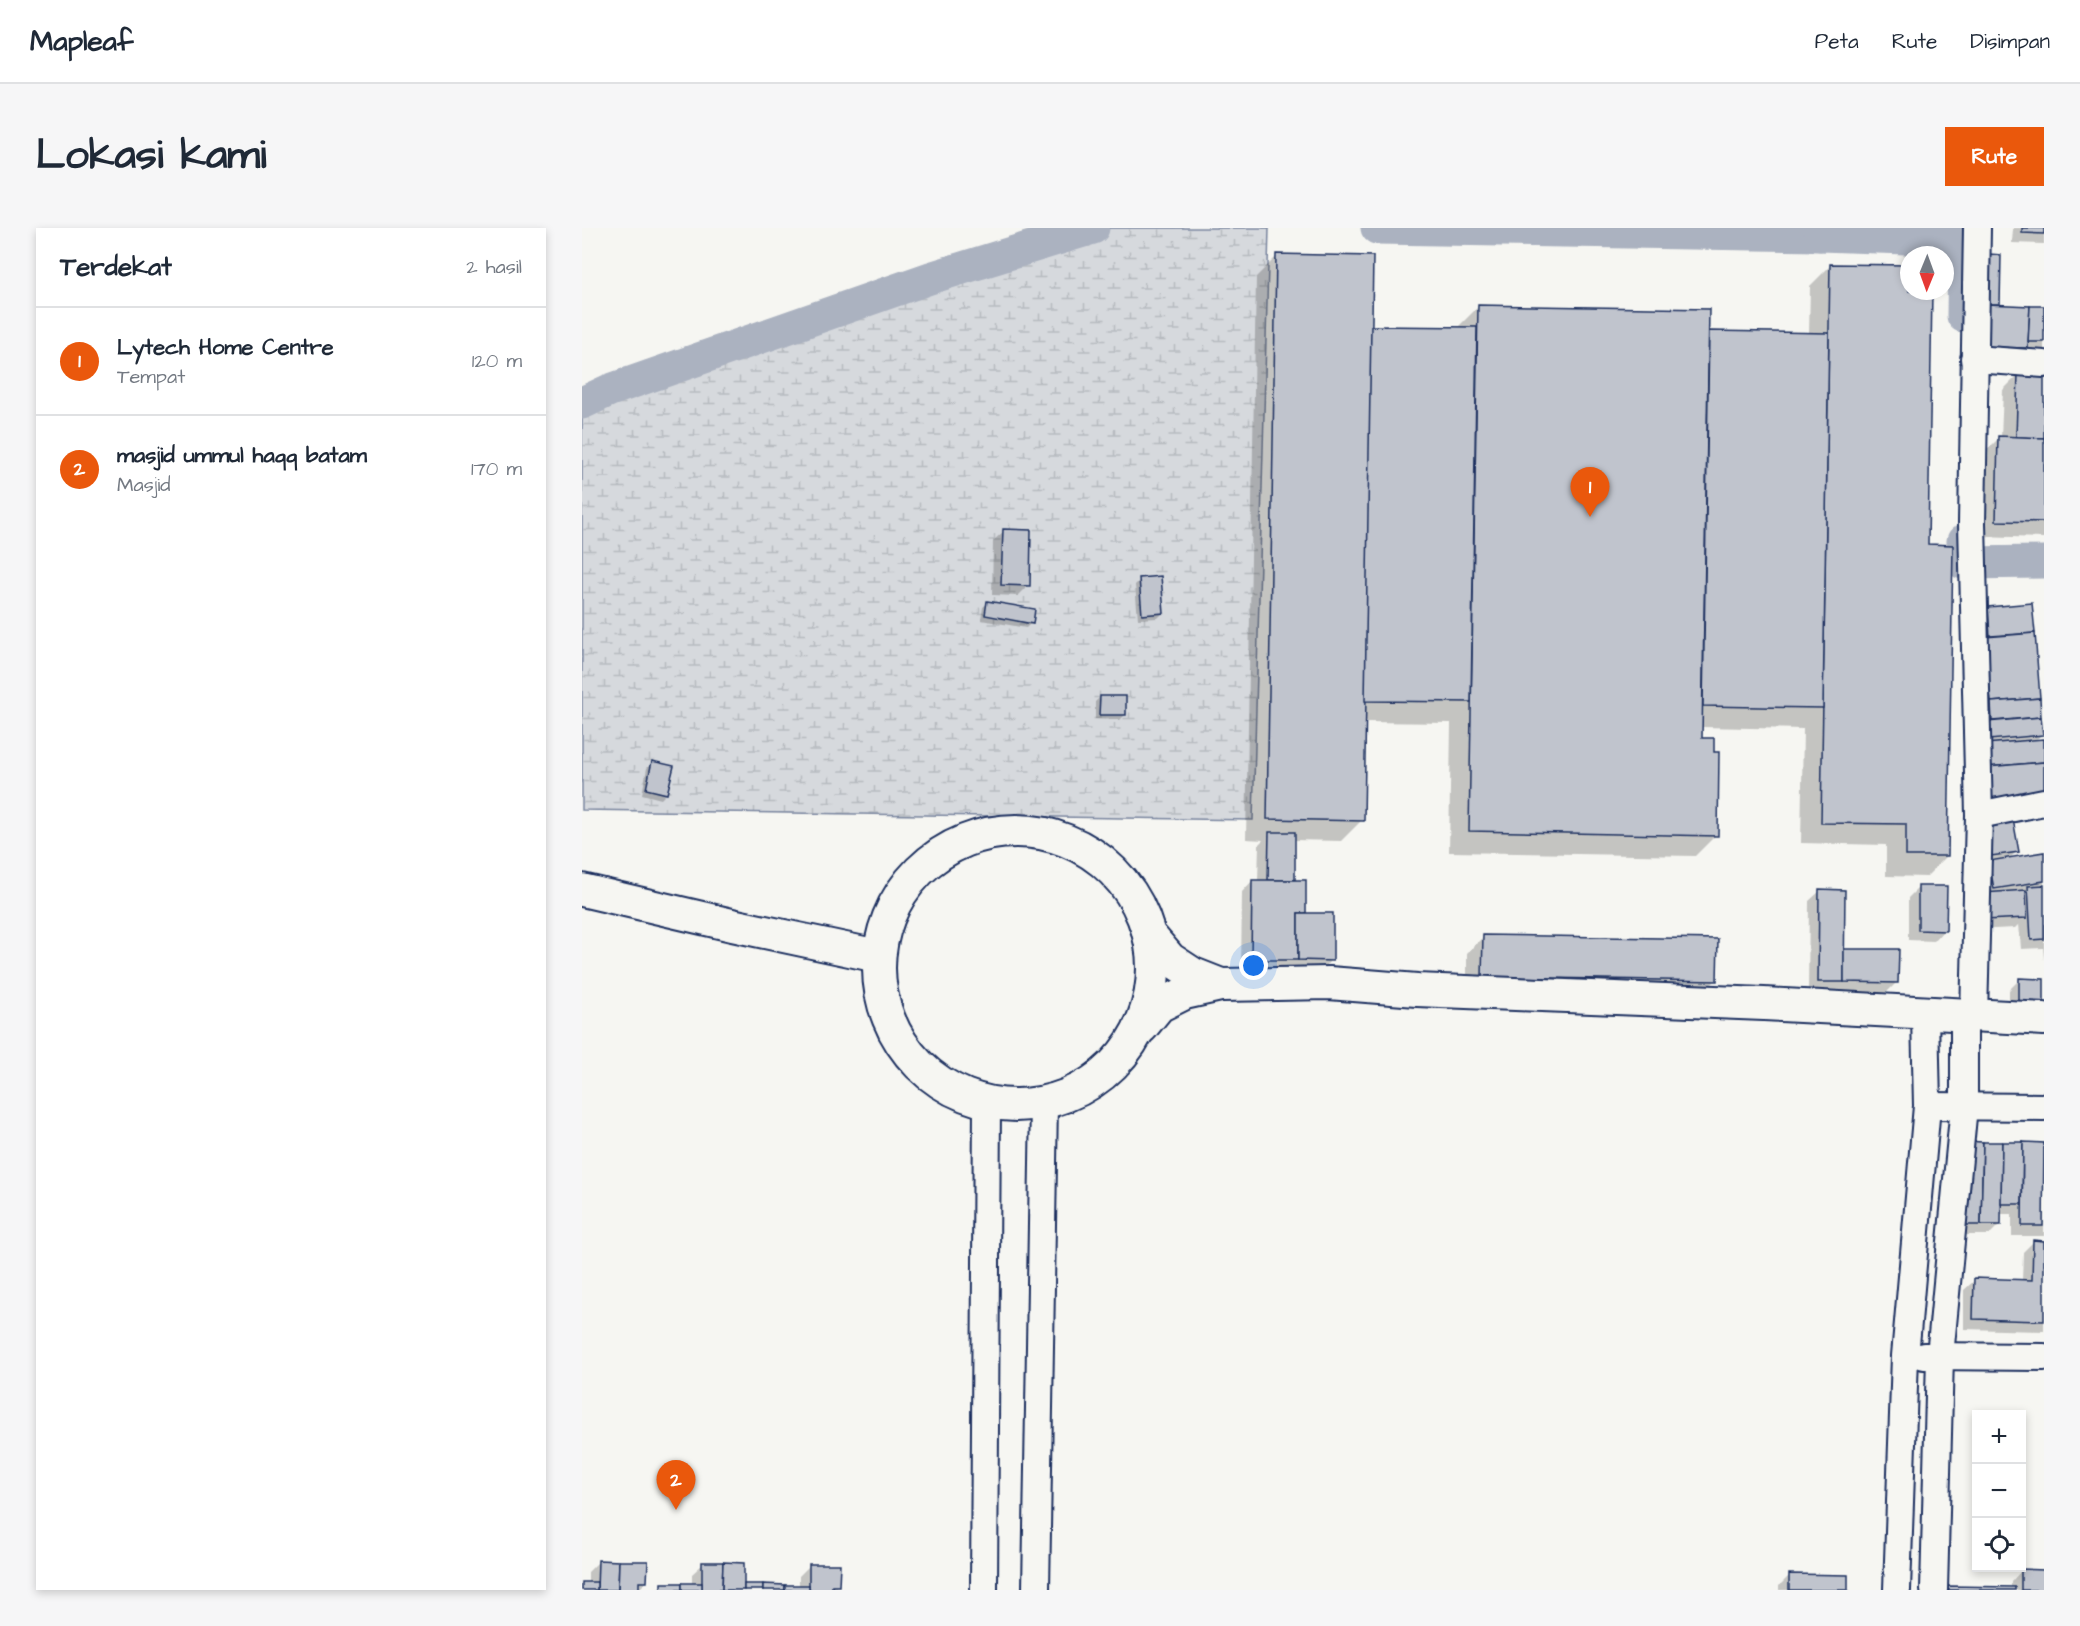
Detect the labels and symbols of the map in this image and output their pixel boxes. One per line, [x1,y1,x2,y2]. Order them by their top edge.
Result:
north arrow [1900,246,1954,300]
pin: 1 [1570,468,1610,517]
your location [1239,951,1268,980]
pin: 2 [656,1460,695,1510]

